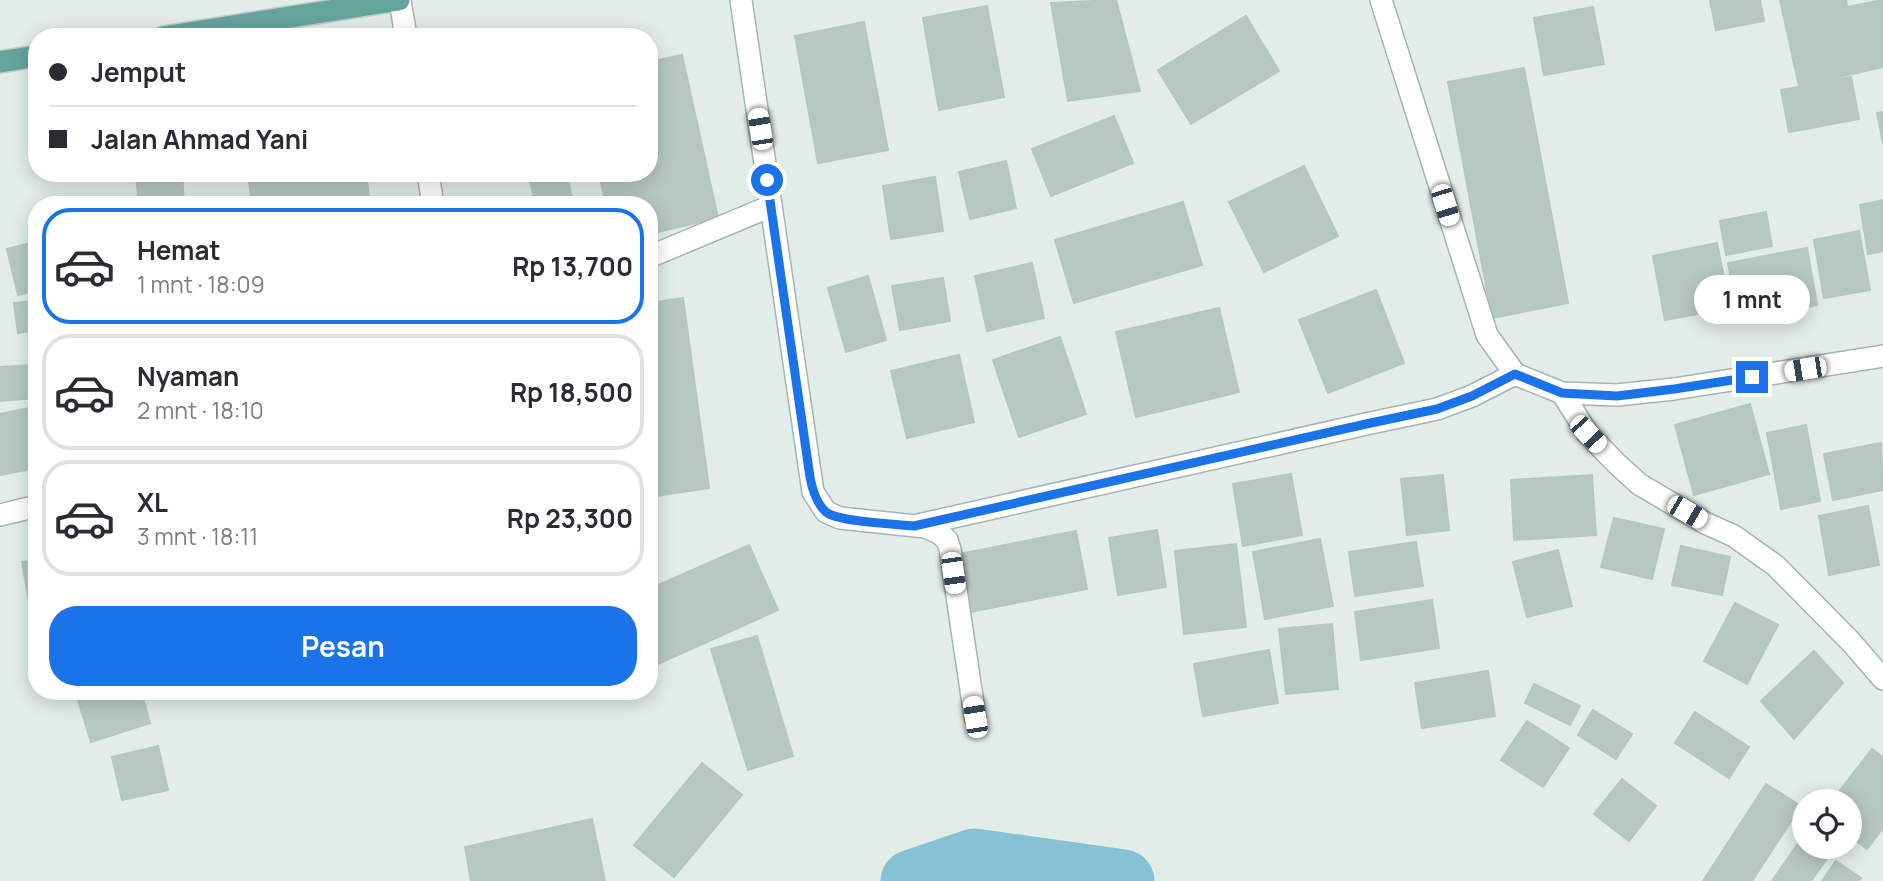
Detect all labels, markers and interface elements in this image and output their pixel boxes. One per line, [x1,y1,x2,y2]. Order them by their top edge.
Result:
text: Jemput [91,54,186,90]
car [747,107,774,151]
text: Jalan Ahmad Yani [91,121,308,157]
route start [751,164,783,196]
car [1429,182,1462,228]
text: Hemat [137,232,221,268]
icon: car [53,235,116,298]
text: Rp 13,700 [512,248,633,284]
text: 1 mnt · 18:09 [137,268,265,300]
callout: 1 mnt [1694,276,1810,324]
text: 1 mnt [1722,283,1782,315]
car [1783,355,1828,383]
text: Nyaman [137,358,239,394]
icon: car [53,361,116,424]
route end [1736,361,1768,393]
text: Rp 18,500 [510,374,633,410]
text: 2 mnt · 18:10 [137,394,264,426]
car [1566,411,1611,457]
text: XL [137,484,168,520]
icon: car [53,487,116,550]
car [1664,492,1711,532]
text: Rp 23,300 [507,500,633,536]
text: 3 mnt · 18:11 [137,520,258,552]
car [940,551,967,595]
button: Pesan [49,606,637,686]
car [962,695,989,739]
map controls [1792,789,1862,859]
button: locate [1792,789,1862,859]

